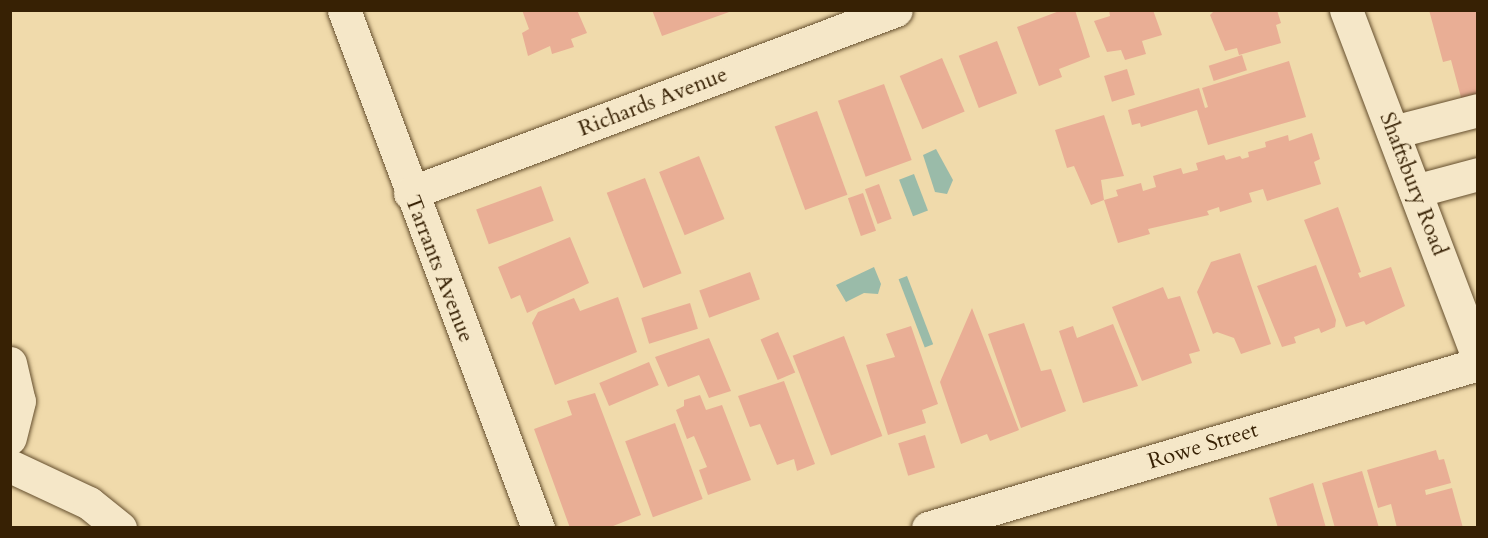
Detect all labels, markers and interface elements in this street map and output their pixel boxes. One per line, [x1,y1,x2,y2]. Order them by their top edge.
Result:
street label: Richards Avenue [575,61,731,143]
street label: Shaftsbury Road [1374,109,1452,259]
street label: Tarrants Avenue [399,192,479,346]
street label: Rowe Street [1145,417,1261,475]

